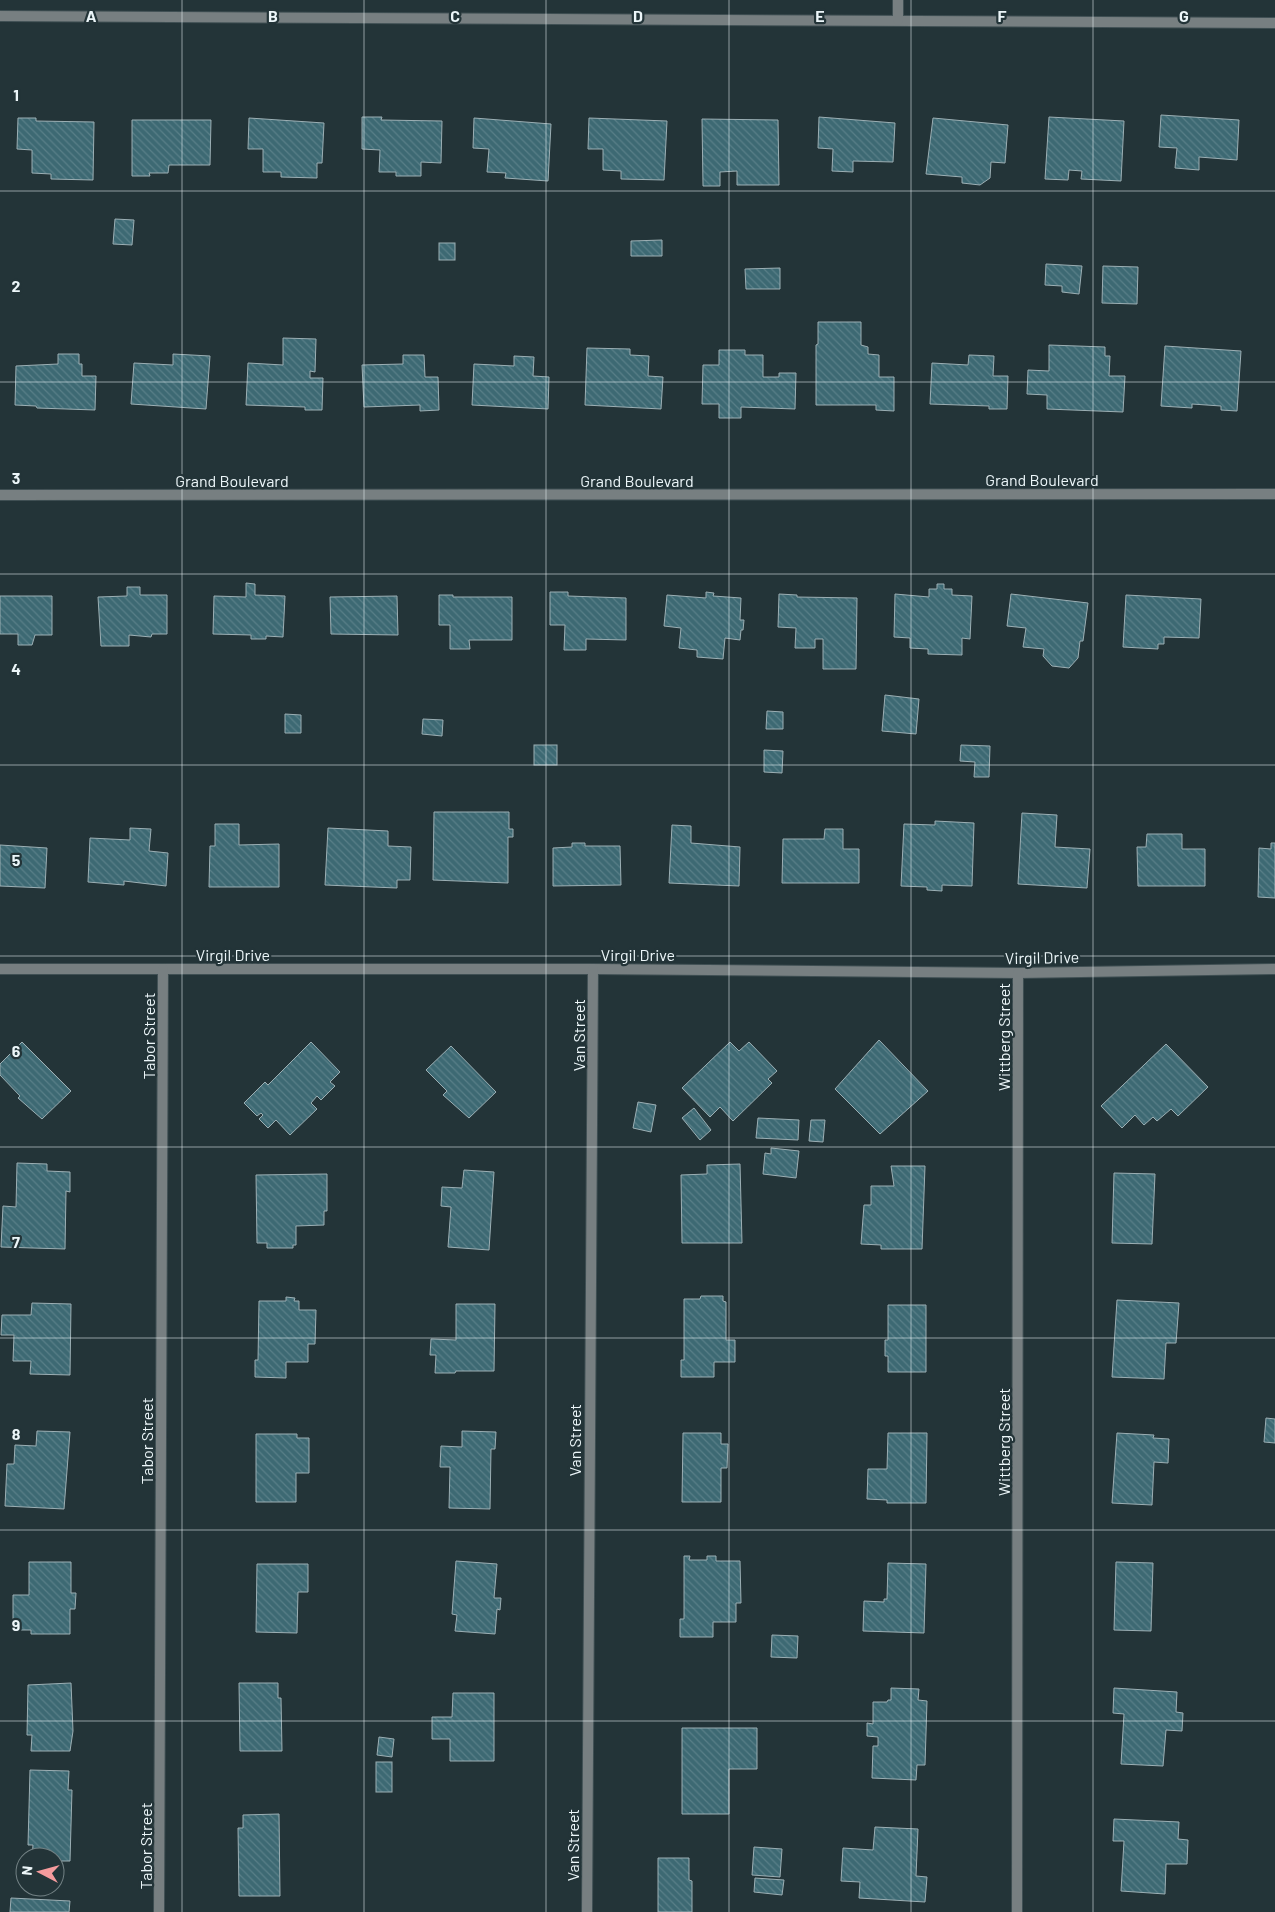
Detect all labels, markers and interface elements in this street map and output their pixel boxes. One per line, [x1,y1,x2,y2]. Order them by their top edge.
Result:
text: A [86,6,97,25]
text: B [268,6,278,25]
text: C [450,6,460,25]
text: D [633,6,643,25]
text: E [815,6,825,25]
text: F [998,6,1007,25]
text: G [1179,6,1189,25]
text: 1 [13,85,19,104]
text: 2 [12,276,21,295]
text: 3 [12,468,20,487]
street label: Grand Boulevard [985,470,1099,489]
street label: Grand Boulevard [175,471,289,490]
street label: Grand Boulevard [580,471,694,490]
text: 4 [11,659,21,678]
text: 5 [12,850,21,869]
street label: Virgil Drive [196,945,270,964]
street label: Virgil Drive [601,945,675,964]
street label: Virgil Drive [1005,947,1079,967]
street label: Wittberg Street [994,983,1013,1091]
street label: Tabor Street [139,992,158,1080]
street label: Van Street [569,999,588,1071]
text: 6 [12,1041,21,1060]
text: 7 [12,1232,20,1251]
street label: Wittberg Street [994,1388,1013,1496]
street label: Tabor Street [137,1397,156,1485]
street label: Van Street [565,1404,584,1476]
text: 8 [12,1424,21,1443]
text: 9 [12,1615,20,1634]
street label: Tabor Street [136,1802,155,1890]
street label: Van Street [563,1809,582,1881]
north arrow [15,1847,65,1897]
text: N [18,1865,36,1876]

